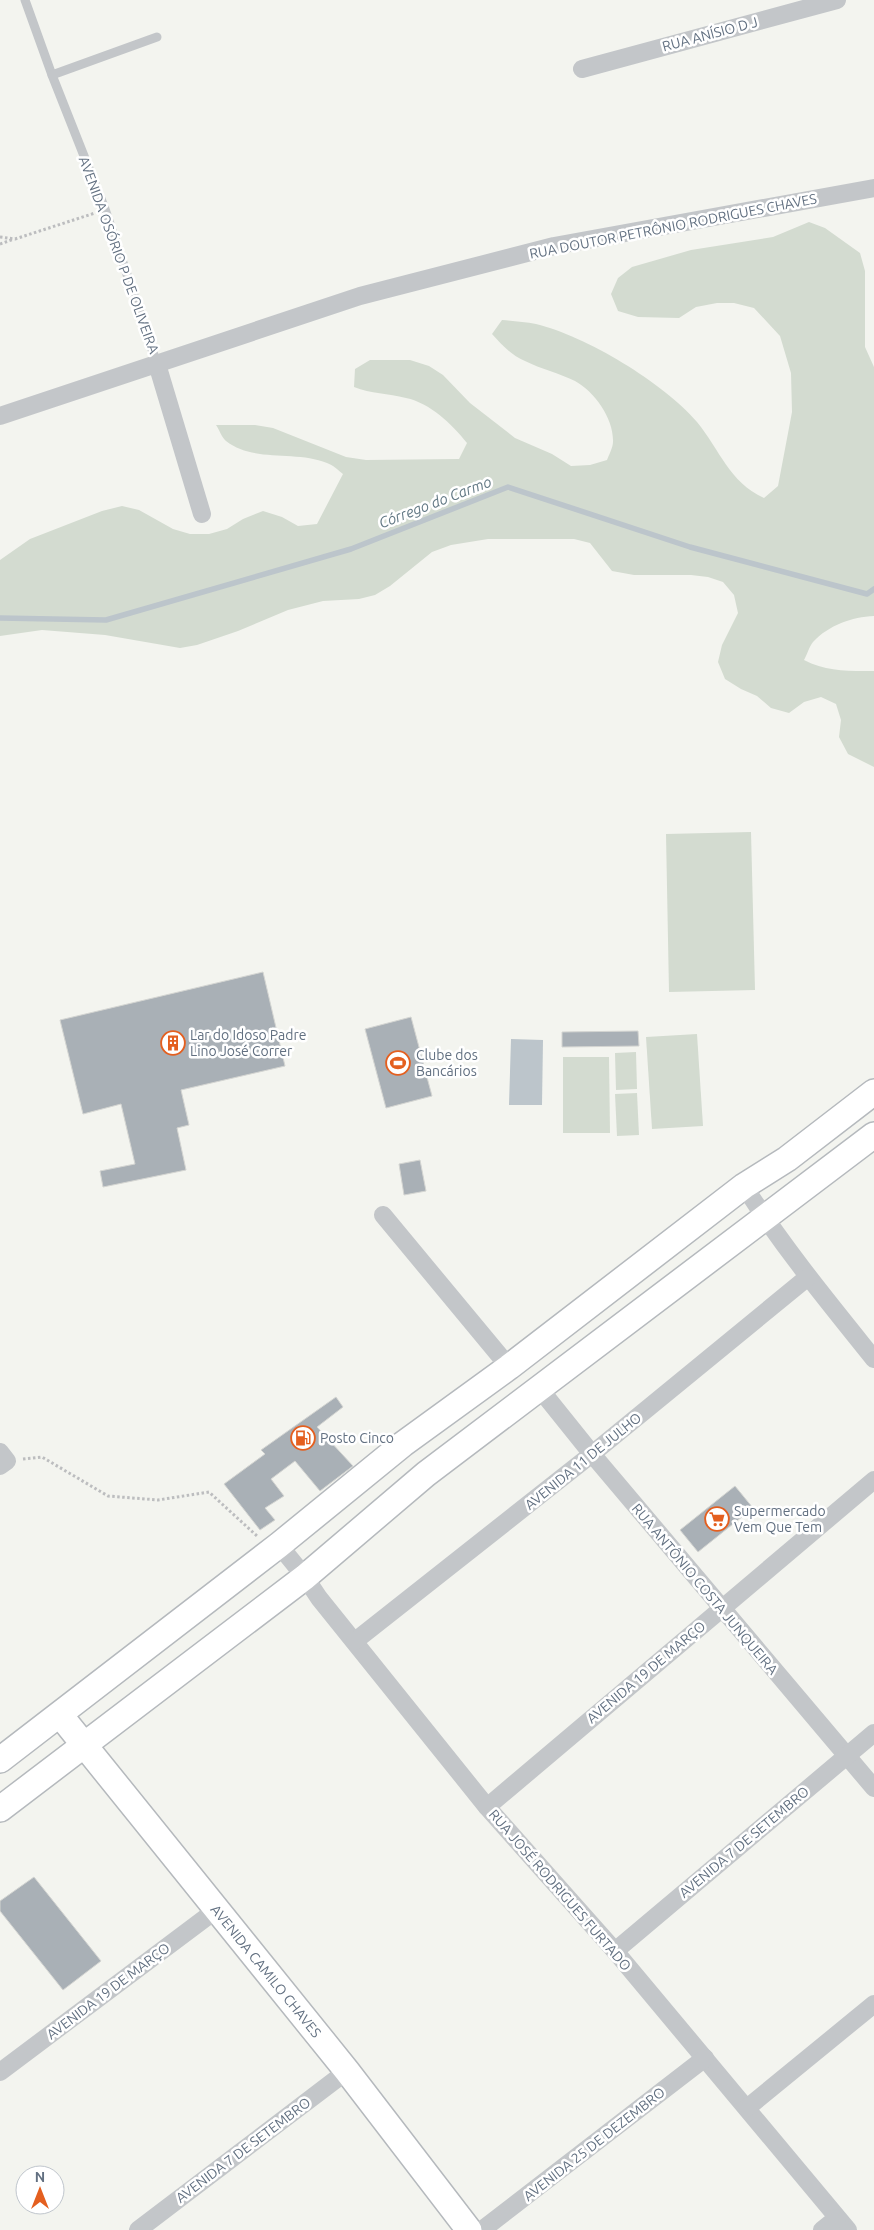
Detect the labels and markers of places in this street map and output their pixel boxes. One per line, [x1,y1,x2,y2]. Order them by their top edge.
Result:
place label: Lar do Idoso Padre Lino José Correr [190,1027,307,1059]
building icon: Lar do Idoso Padre Lino José Correr [160,1030,186,1056]
place label: Clube dos Bancários [416,1047,478,1079]
sports icon: Clube dos Bancários [385,1050,411,1076]
fuel station icon: Posto Cinco [290,1425,316,1451]
place label: Posto Cinco [320,1430,394,1446]
place label: Supermercado Vem Que Tem [734,1503,826,1535]
supermarket icon: Supermercado Vem Que Tem [704,1506,730,1532]

